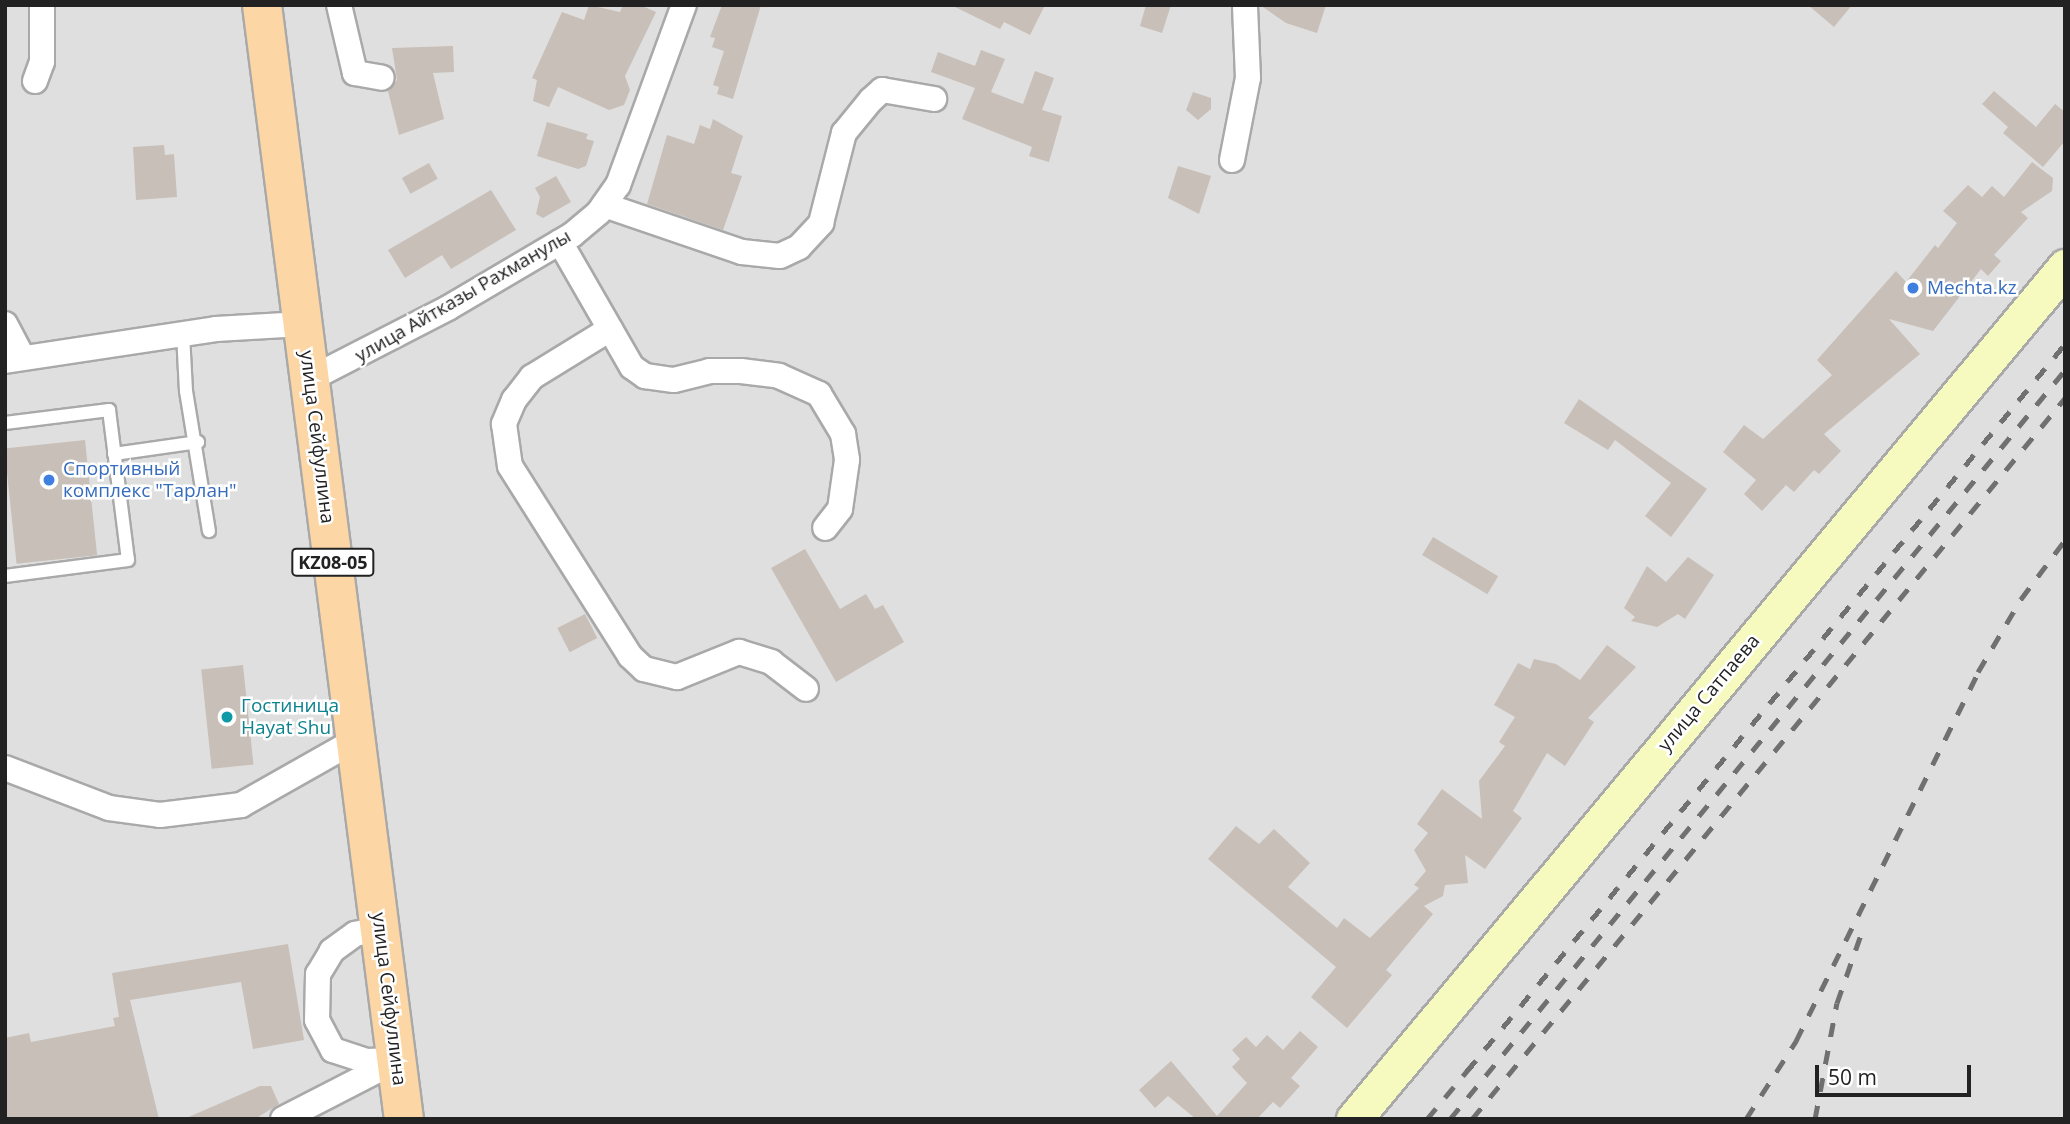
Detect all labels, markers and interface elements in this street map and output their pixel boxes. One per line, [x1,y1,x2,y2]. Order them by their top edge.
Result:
street label: улица Айтказы Рахманулы [351,225,575,367]
place label: Mechta.kz [1927,277,2017,299]
marker: Mechta.kz [1905,280,1921,296]
street label: улица Сейфуллина [295,349,339,525]
place label: Спортивный комплекс "Тарлан" [63,458,237,502]
marker: Спортивный комплекс "Тарлан" [41,472,57,488]
road number: KZ08-05 [291,548,375,576]
street label: улица Сатпаева [1653,630,1765,756]
place label: Гостиница Hayat Shu [241,695,339,739]
marker: Гостиница Hayat Shu [219,709,235,725]
street label: улица Сейфуллина [367,911,411,1087]
scale bar [1818,1050,1974,1094]
text: 50 m [1828,1063,1877,1091]

